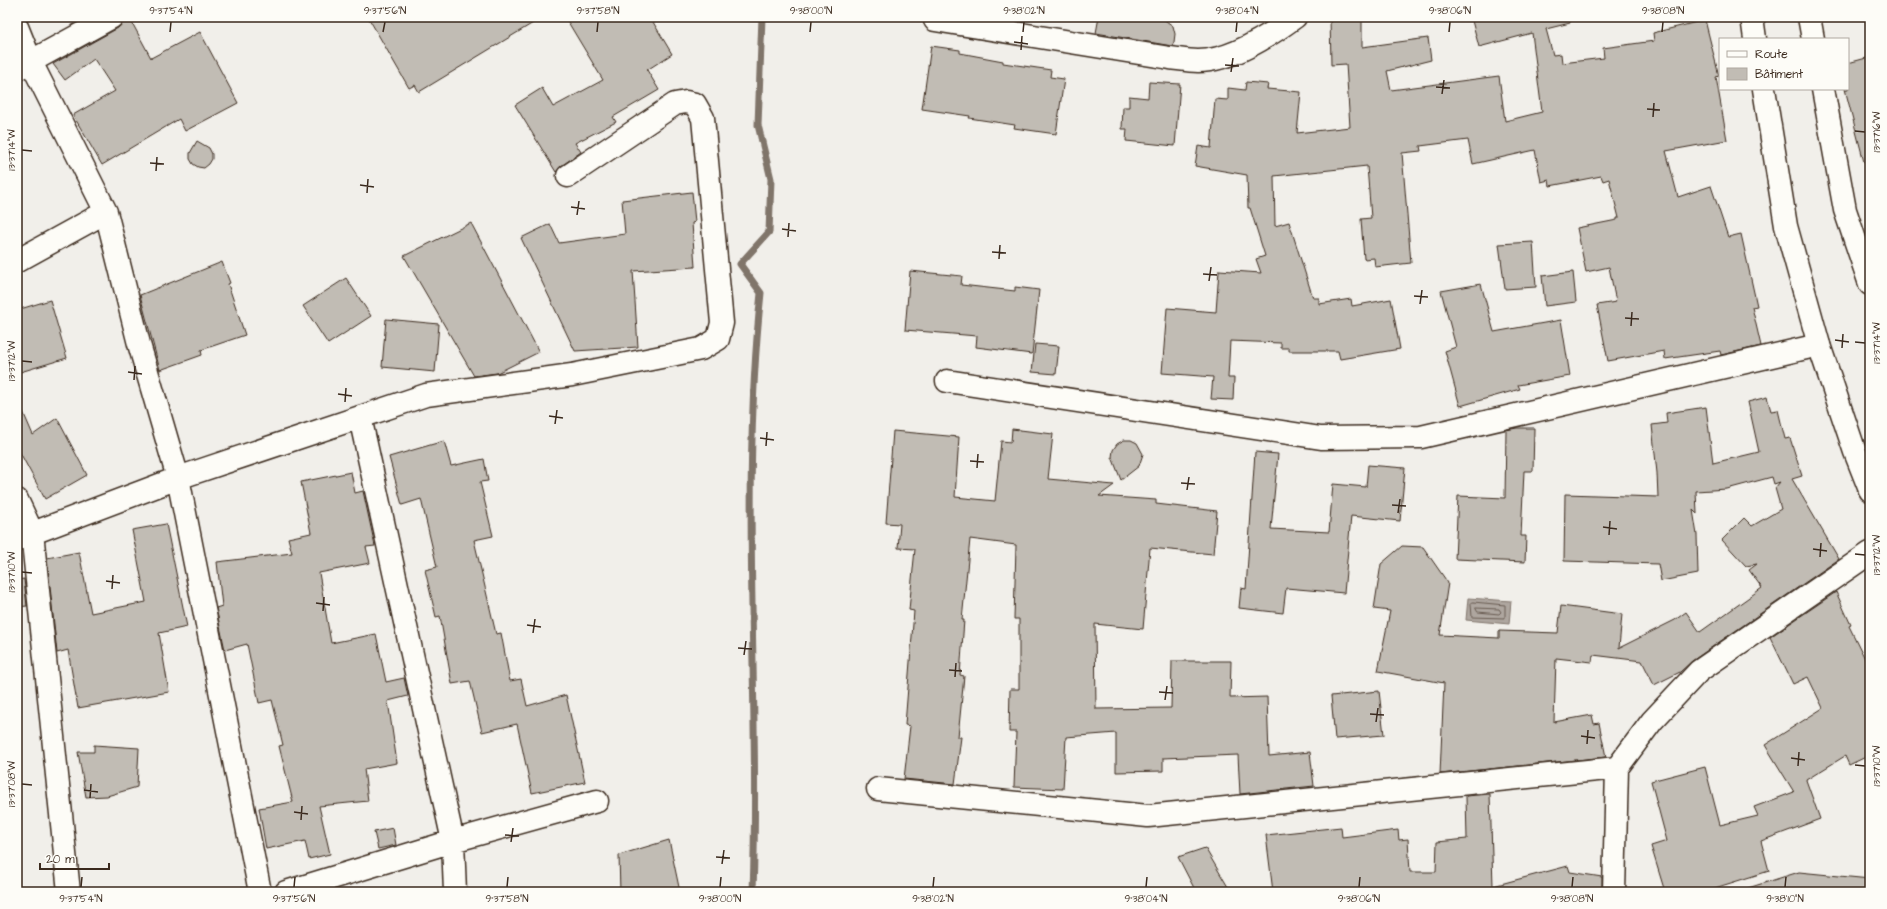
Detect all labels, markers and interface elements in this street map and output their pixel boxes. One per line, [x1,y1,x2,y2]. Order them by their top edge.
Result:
text: 9°37'54"N [149,4,193,18]
text: 9°37'56"N [364,4,406,18]
text: 9°37'58"N [577,4,619,18]
text: 9°38'00"N [790,4,832,18]
text: 9°38'02"N [1003,4,1045,18]
text: 9°38'04"N [1216,4,1258,18]
text: 9°38'06"N [1429,4,1471,18]
text: 9°38'08"N [1642,4,1684,18]
legend [1719,38,1849,90]
text: Route [1755,46,1788,63]
text: Bâtiment [1755,66,1803,83]
text: 13°37'16"W [1870,111,1884,152]
text: 13°37'14"W [5,129,19,171]
text: 13°37'14"W [1870,322,1884,364]
text: 13°37'12"W [5,340,19,381]
text: 13°37'12"W [1870,534,1884,575]
text: 13°37'10"W [5,551,19,592]
text: 13°37'10"W [1870,745,1884,786]
text: 13°37'08"W [5,760,19,807]
scale bar [40,845,109,871]
text: 20 m [46,851,75,868]
text: 9°37'54"N [59,892,103,906]
text: 9°37'56"N [273,892,315,906]
text: 9°37'58"N [486,892,528,906]
text: 9°38'00"N [699,892,741,906]
text: 9°38'02"N [912,892,954,906]
text: 9°38'04"N [1125,892,1167,906]
text: 9°38'06"N [1338,892,1380,906]
text: 9°38'08"N [1551,892,1593,906]
text: 9°38'10"N [1766,892,1804,906]

